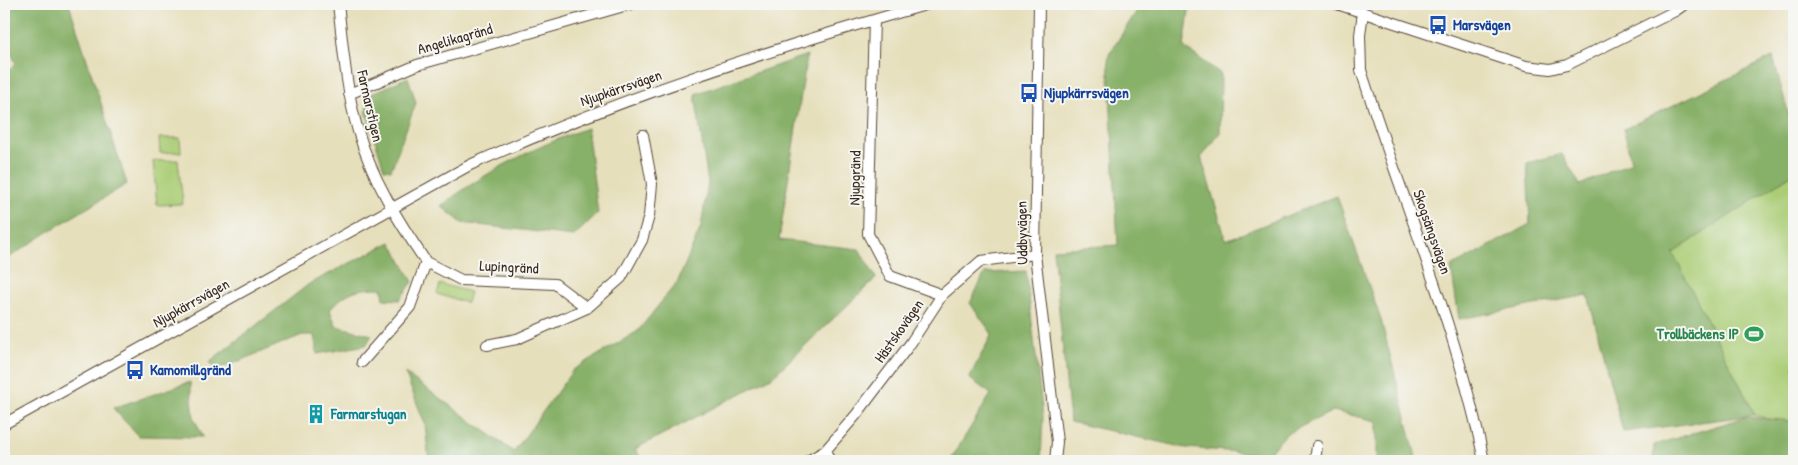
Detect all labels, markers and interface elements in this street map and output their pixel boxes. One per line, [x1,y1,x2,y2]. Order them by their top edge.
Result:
bus stop icon: Marsvägen [1427,14,1449,36]
place label: Marsvägen [1453,14,1511,36]
street label: Angelikagränd [415,18,495,59]
street label: Njupkärrsvägen [577,64,664,111]
street label: Farmarstigen [352,67,389,144]
bus stop icon: Njupkärrsvägen [1018,82,1040,104]
place label: Njupkärrsvägen [1044,82,1129,104]
street label: Njupgränd [844,150,865,206]
street label: Skogsängsvägen [1408,187,1457,277]
street label: Uddbyvägen [1010,201,1033,265]
street label: Lupingränd [479,254,539,279]
street label: Njupkärrsvägen [149,273,233,332]
street label: Hästskovägen [869,295,928,367]
place label: Trollbäckens IP [1656,323,1739,344]
sports icon: Trollbäckens IP [1743,323,1765,345]
bus stop icon: Kamomillgränd [124,359,146,381]
place label: Kamomillgränd [150,359,231,381]
building icon: Farmarstugan [305,403,327,425]
place label: Farmarstugan [330,403,407,425]

